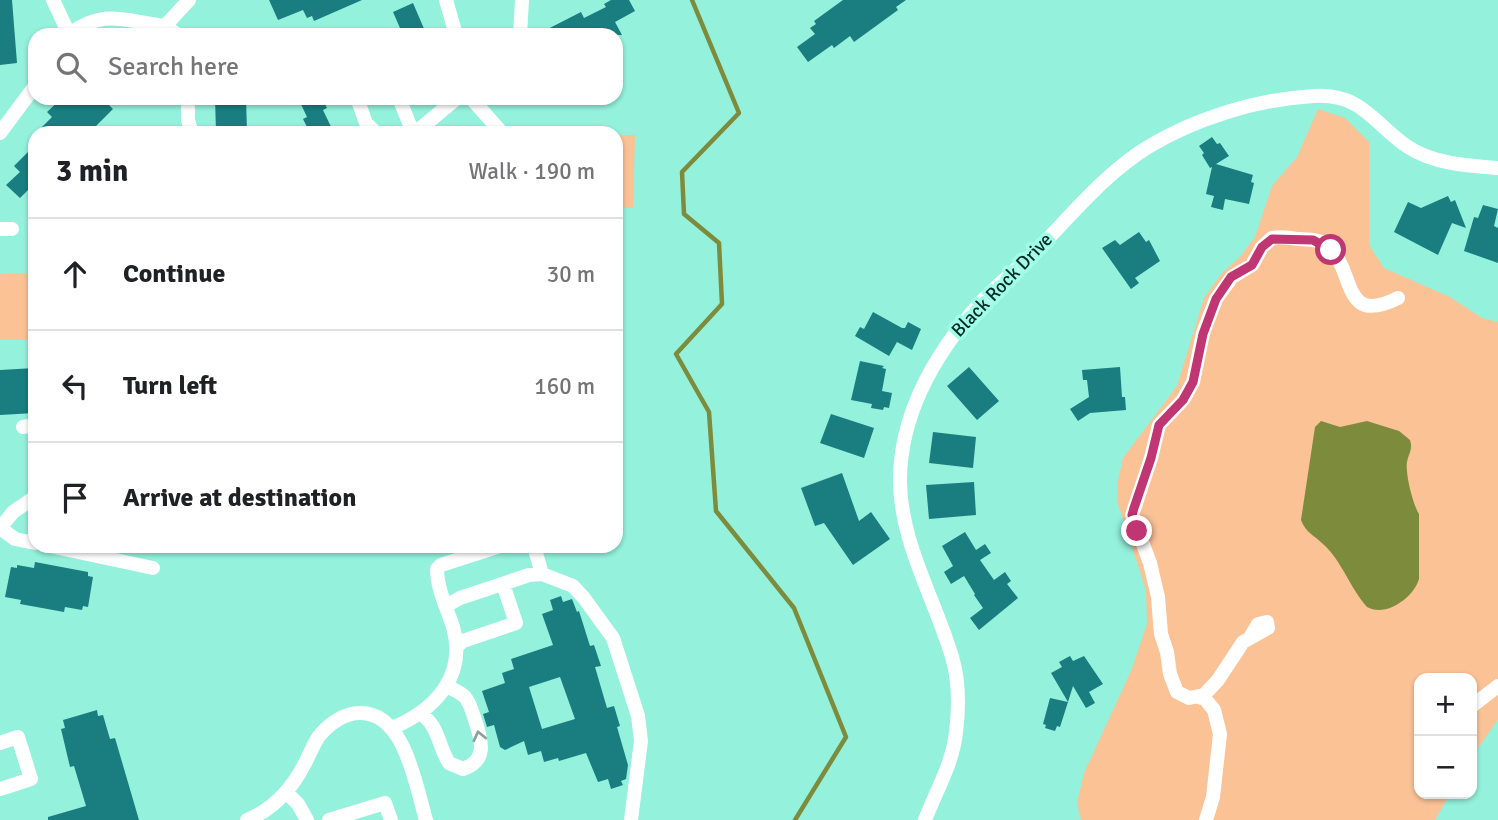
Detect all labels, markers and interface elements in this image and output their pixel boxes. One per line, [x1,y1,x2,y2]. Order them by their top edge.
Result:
search box [28,28,623,105]
icon: search [52,48,90,86]
text: Search here [108,51,239,83]
text: 3 min [56,153,128,190]
text: Walk · 190 m [469,157,595,186]
street label: Black Rock Drive [946,228,1058,342]
route start [1315,234,1346,265]
icon: ahead [56,255,94,293]
text: Continue [123,258,225,290]
text: 30 m [547,260,595,289]
icon: left [56,367,94,405]
text: Turn left [123,370,217,402]
text: 160 m [534,372,595,401]
icon: arrive [56,479,94,517]
text: Arrive at destination [123,482,356,514]
route end [1121,515,1152,546]
map controls [1414,673,1477,799]
button: + [1414,673,1477,736]
one-way arrow [472,730,487,742]
button: − [1414,736,1477,799]

